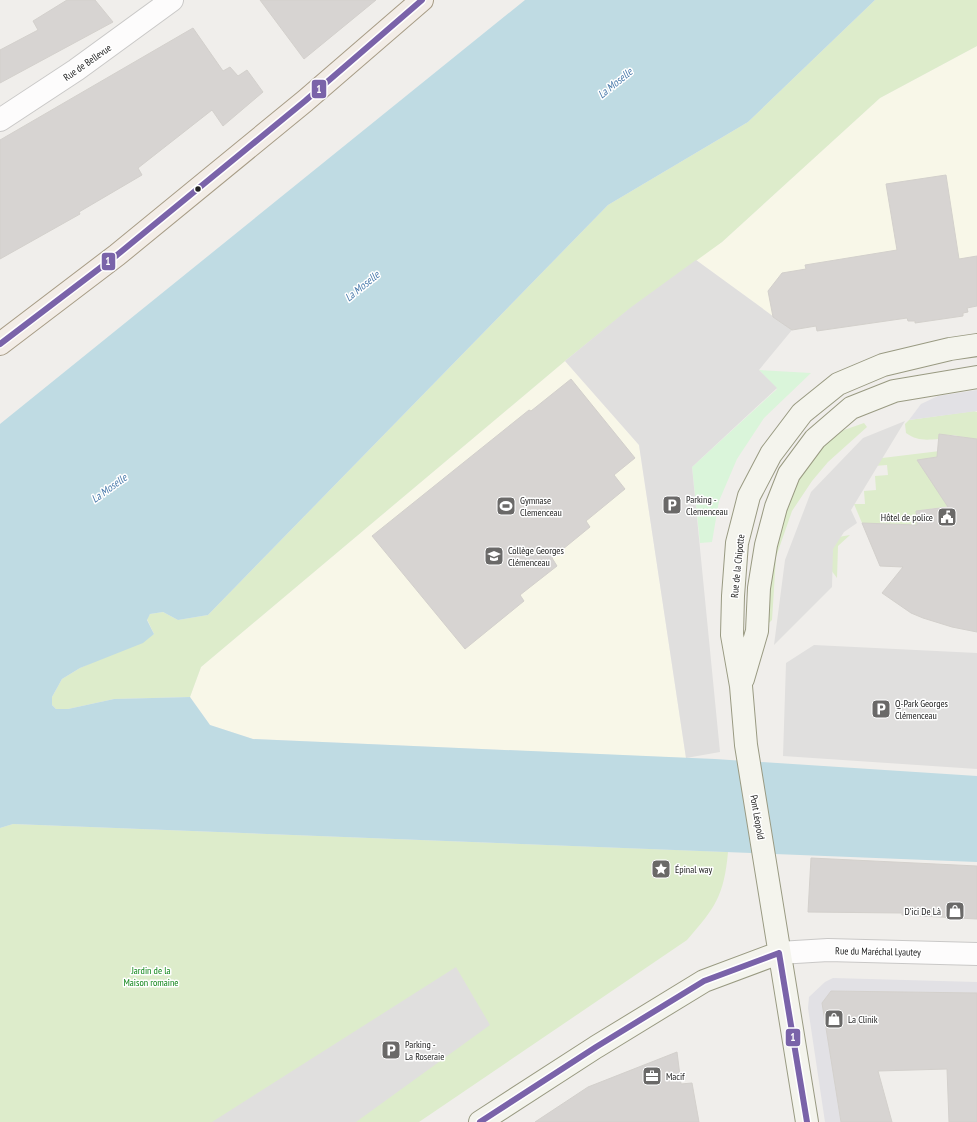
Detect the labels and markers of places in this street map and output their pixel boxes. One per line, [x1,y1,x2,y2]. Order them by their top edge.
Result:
unlabelled marker [193,184,203,194]
place label: Parking - Clemenceau [686,493,728,518]
place label: Gymnase Clemenceau [520,494,562,519]
parking icon: Parking - Clemenceau [661,494,683,516]
sports icon: Gymnase Clemenceau [495,495,517,517]
public building icon: Hôtel de police [936,506,958,528]
place label: Hôtel de police [881,511,933,524]
place label: Collège Georges Clémenceau [508,544,564,569]
school or university icon: Collège Georges Clémenceau [483,545,505,567]
place label: Q-Park Georges Clémenceau [895,697,949,722]
parking icon: Q-Park Georges Clémenceau [870,698,892,720]
place icon: Épinal way [650,858,672,880]
place label: Épinal way [675,863,713,876]
shop icon: D'ici De Là [944,900,966,922]
place label: D'ici De Là [905,905,941,918]
shop icon: La Clinik [823,1008,845,1030]
place label: La Clinik [848,1013,878,1026]
place label: Parking - La Roseraie [405,1038,444,1063]
parking icon: Parking - La Roseraie [380,1039,402,1061]
office icon: Macif [641,1065,663,1087]
place label: Macif [666,1070,685,1083]

